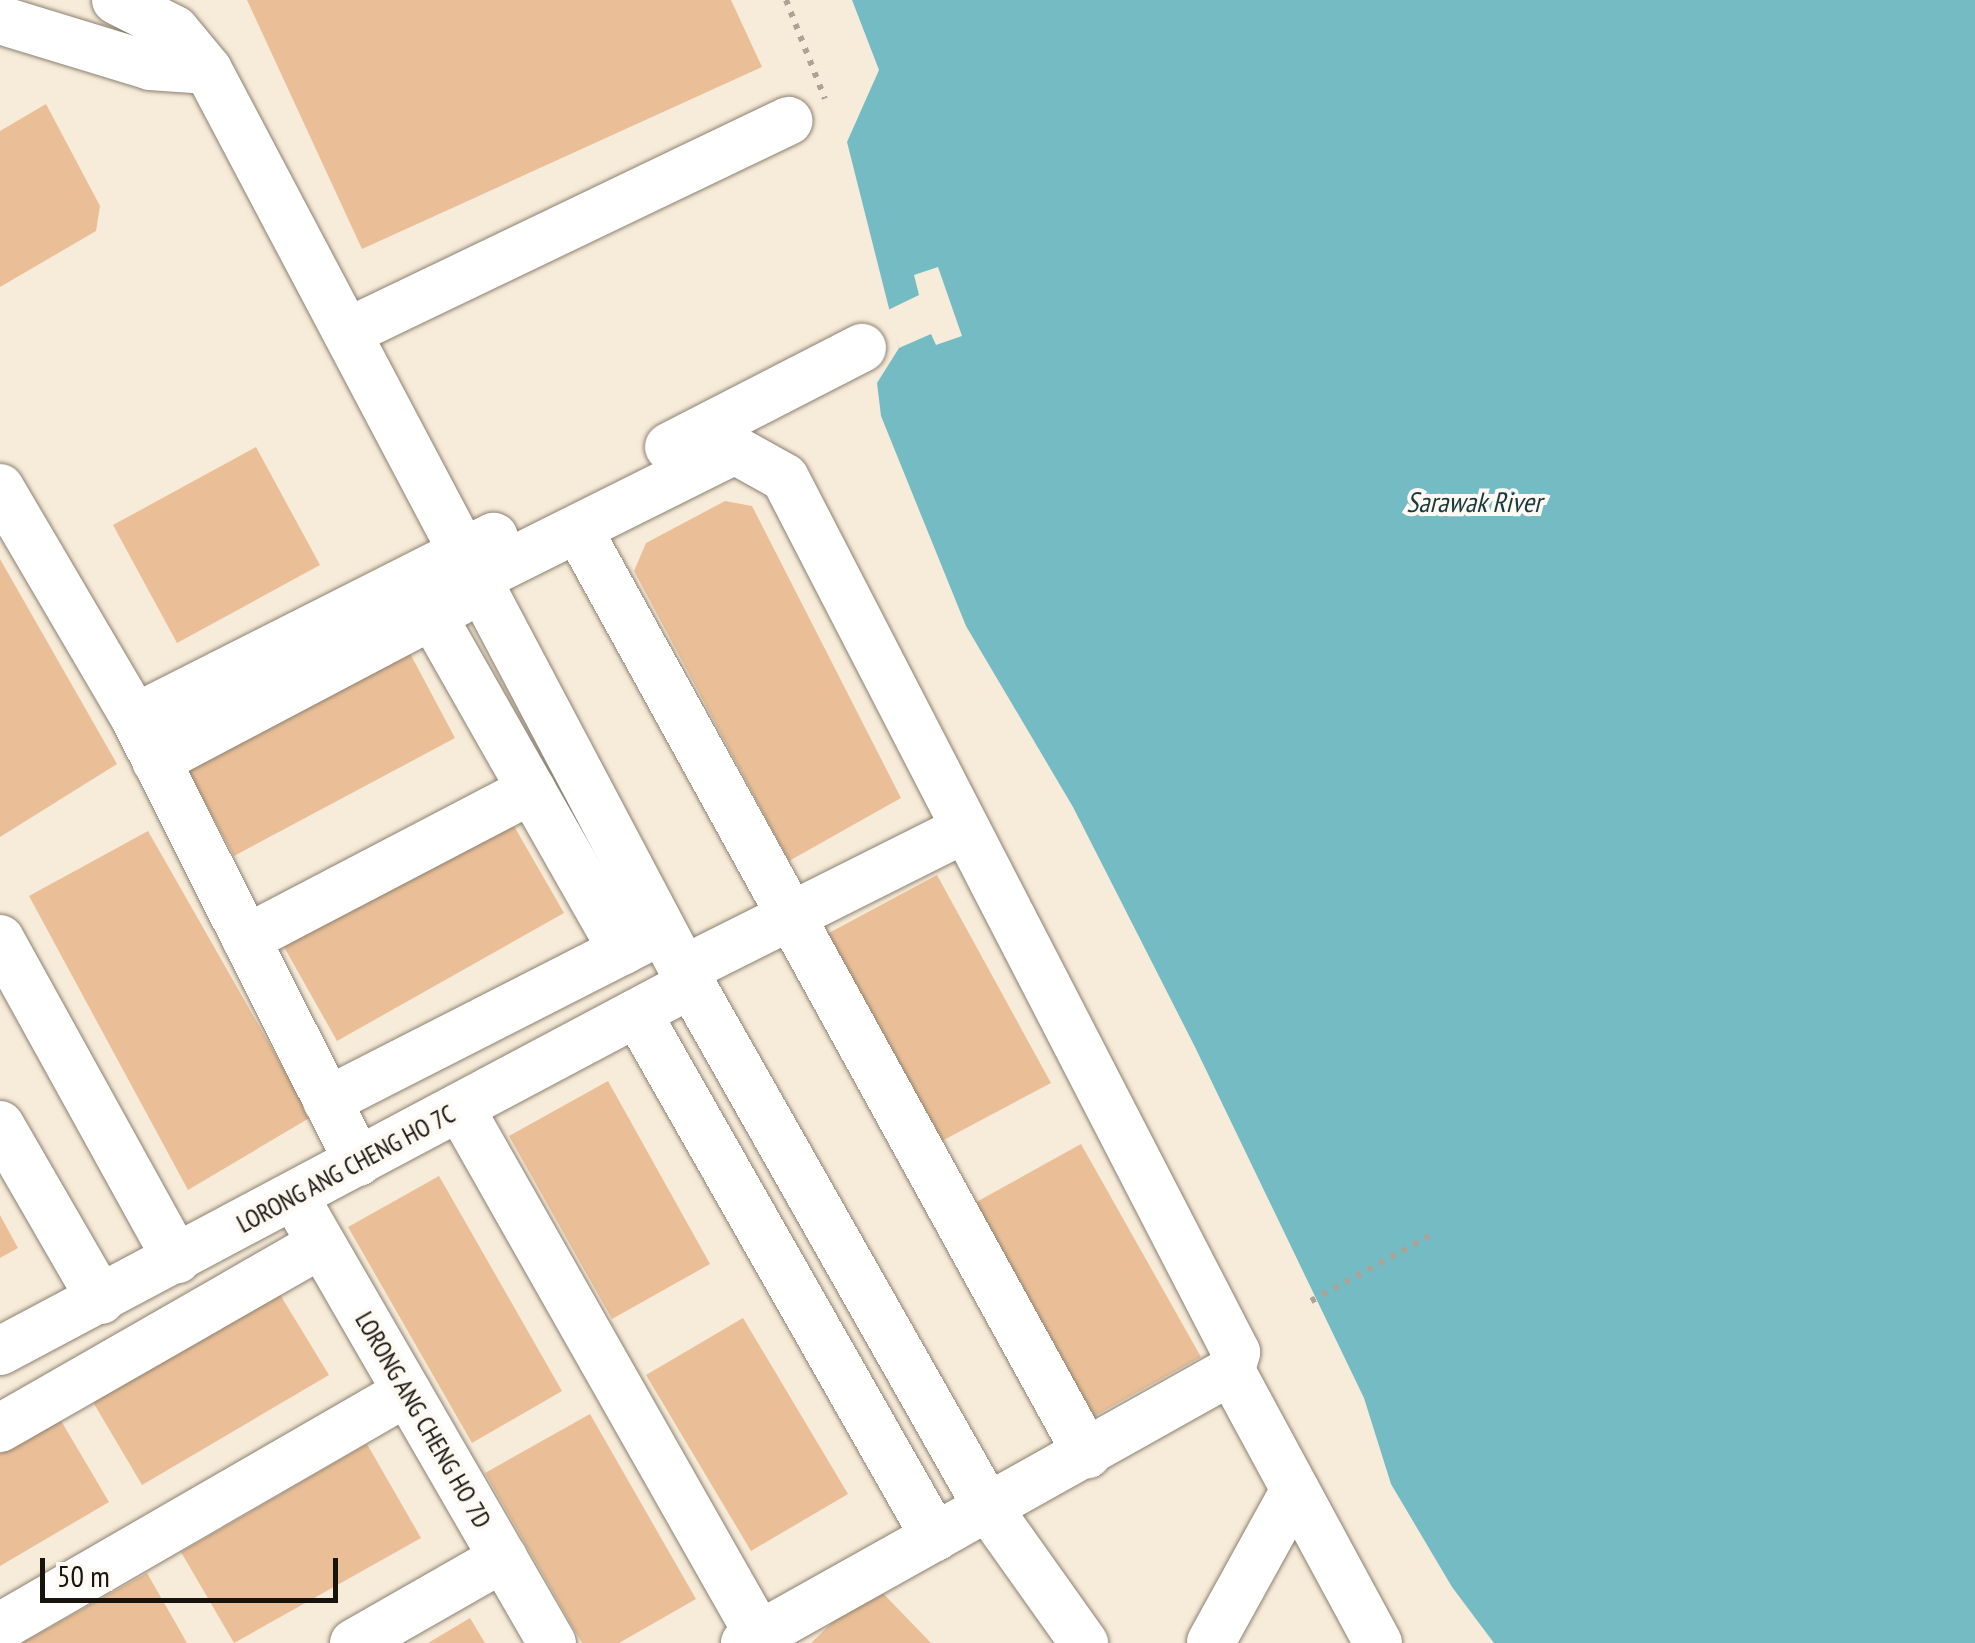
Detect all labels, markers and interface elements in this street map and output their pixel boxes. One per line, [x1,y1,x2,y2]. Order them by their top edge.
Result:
water label: Sarawak River [1406,485,1542,519]
street label: LORONG ANG CHENG HO 7C [232,1099,460,1239]
street label: LORONG ANG CHENG HO 7D [349,1306,497,1534]
scale bar [45,1538,342,1600]
text: 50 m [57,1556,110,1595]

